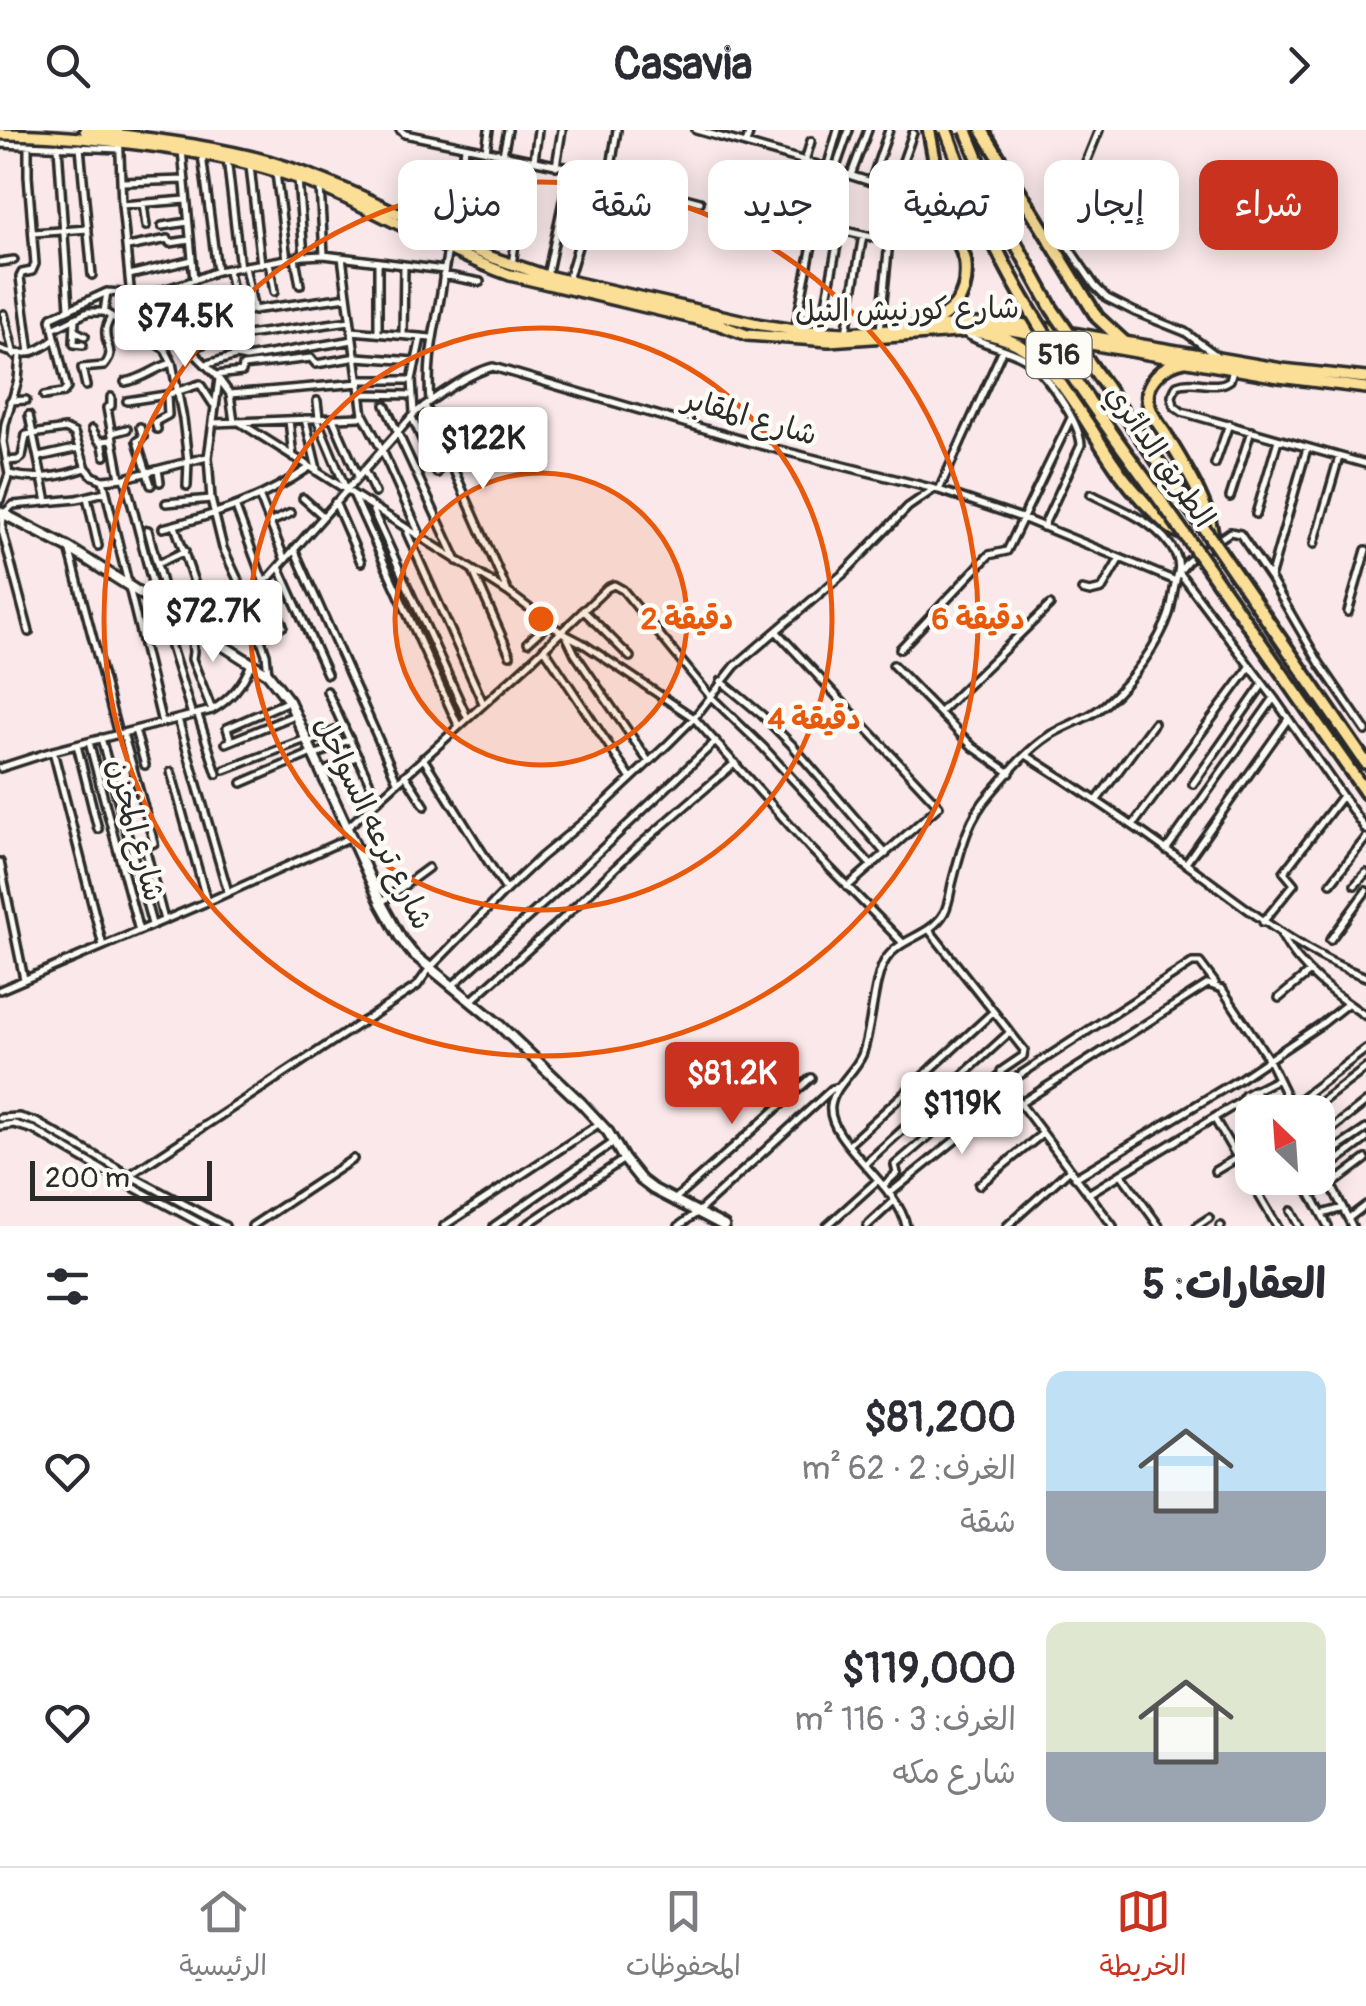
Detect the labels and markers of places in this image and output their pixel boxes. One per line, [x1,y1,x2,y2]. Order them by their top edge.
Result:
pin: $74.5K [104,285,266,370]
pin: $122K [413,407,553,492]
pin: $72.7K [132,580,294,665]
centre of rings [523,601,559,637]
pin: $81.2K [651,1042,813,1127]
pin: $119K [892,1072,1032,1157]

